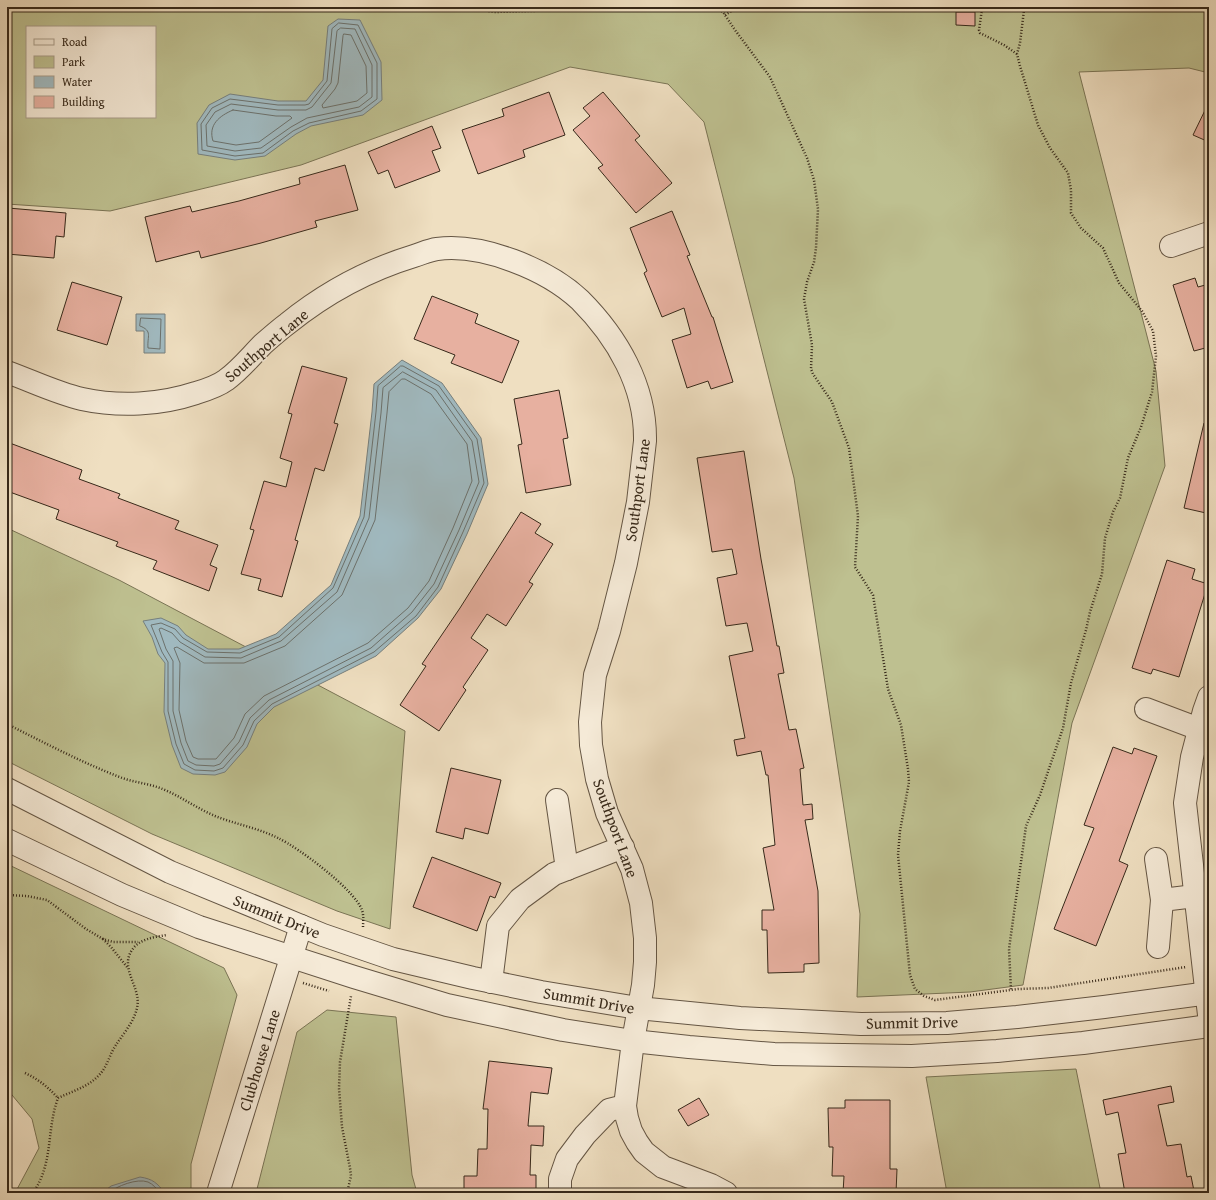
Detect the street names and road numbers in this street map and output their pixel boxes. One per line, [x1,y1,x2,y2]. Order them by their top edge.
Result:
street label: Southport Lane [219,302,313,388]
street label: Southport Lane [618,437,656,543]
street label: Southport Lane [587,775,645,881]
street label: Summit Drive [230,888,324,944]
street label: Summit Drive [542,980,636,1020]
street label: Clubhouse Lane [232,1006,286,1114]
street label: Summit Drive [866,1009,958,1035]

